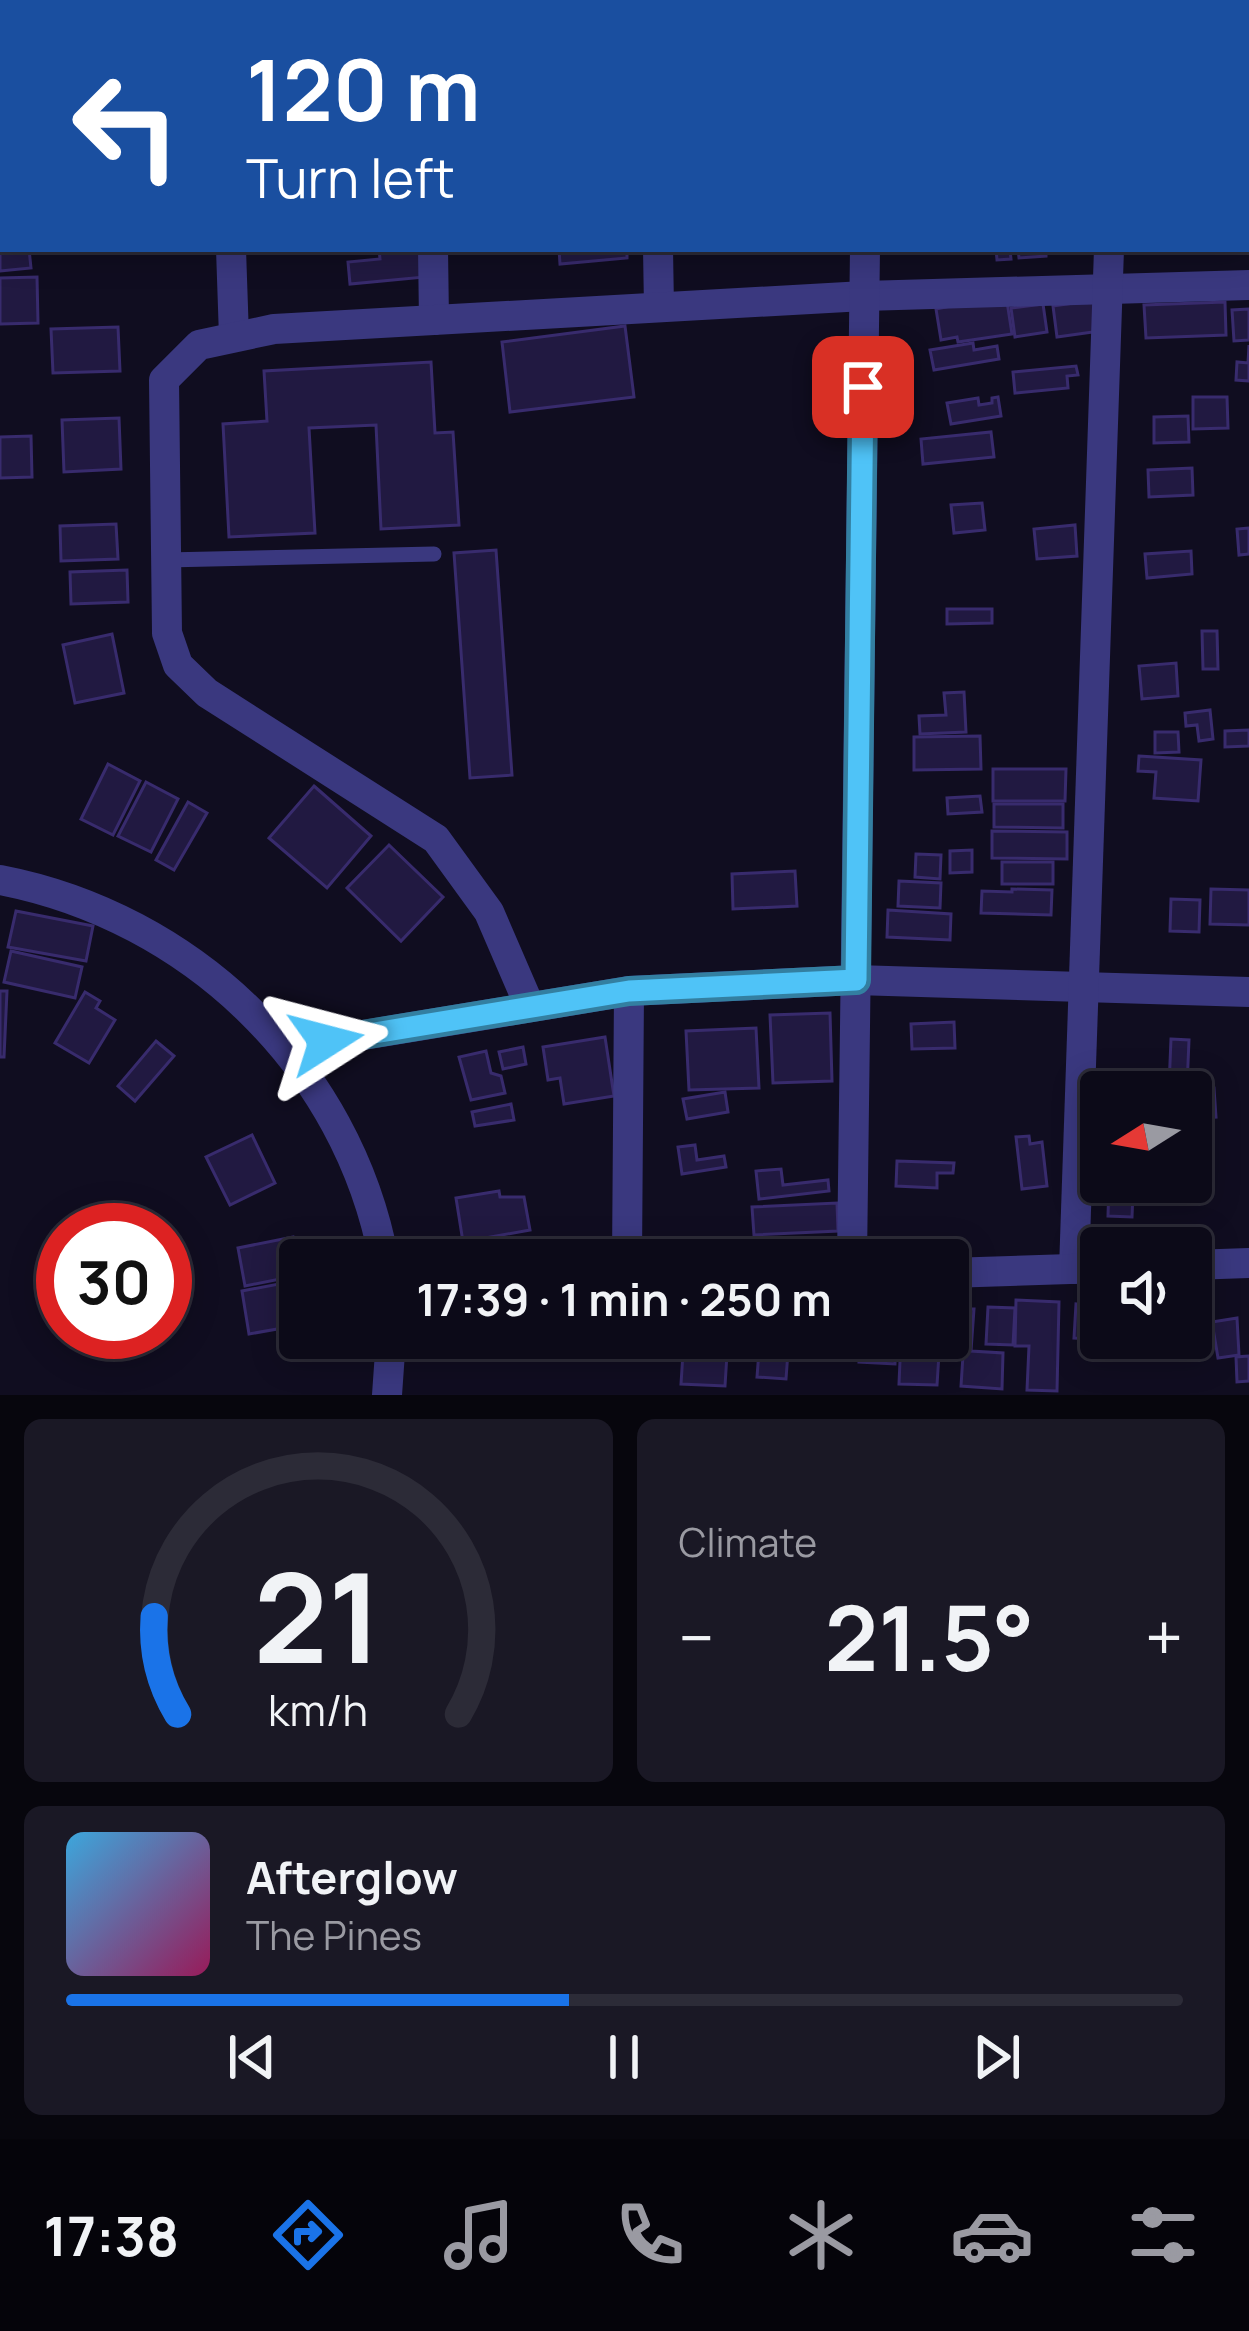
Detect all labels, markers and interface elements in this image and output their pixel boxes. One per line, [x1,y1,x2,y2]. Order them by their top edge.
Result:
text: 120 m [246,31,480,146]
icon: left [48,48,204,204]
text: Turn left [246,140,455,214]
pin [812,336,914,438]
icon: arrive [830,354,896,420]
position arrow [263,978,389,1104]
north arrow [1080,1071,1212,1203]
map controls [1080,1071,1212,1359]
speed limit sign: 30 [36,1203,192,1359]
button: sound [1080,1227,1212,1359]
text: 17:39 · 1 min · 250 m [416,1268,832,1330]
text: Climate [679,1515,817,1569]
text: 21 [254,1530,383,1700]
text: 21.5° [825,1575,1035,1698]
text: − [679,1592,714,1682]
text: + [1145,1592,1183,1682]
text: km/h [268,1679,368,1738]
text: Afterglow [246,1846,458,1908]
text: The Pines [246,1908,422,1962]
icon: previous [219,2024,285,2090]
icon: pause [591,2024,657,2090]
icon: next [964,2024,1030,2090]
icon: directions [266,2193,350,2277]
icon: music [437,2193,521,2277]
icon: phone [608,2193,692,2277]
icon: climate [779,2193,863,2277]
icon: car [950,2193,1034,2277]
icon: filters [1121,2193,1205,2277]
text: 17:38 [44,2198,179,2272]

